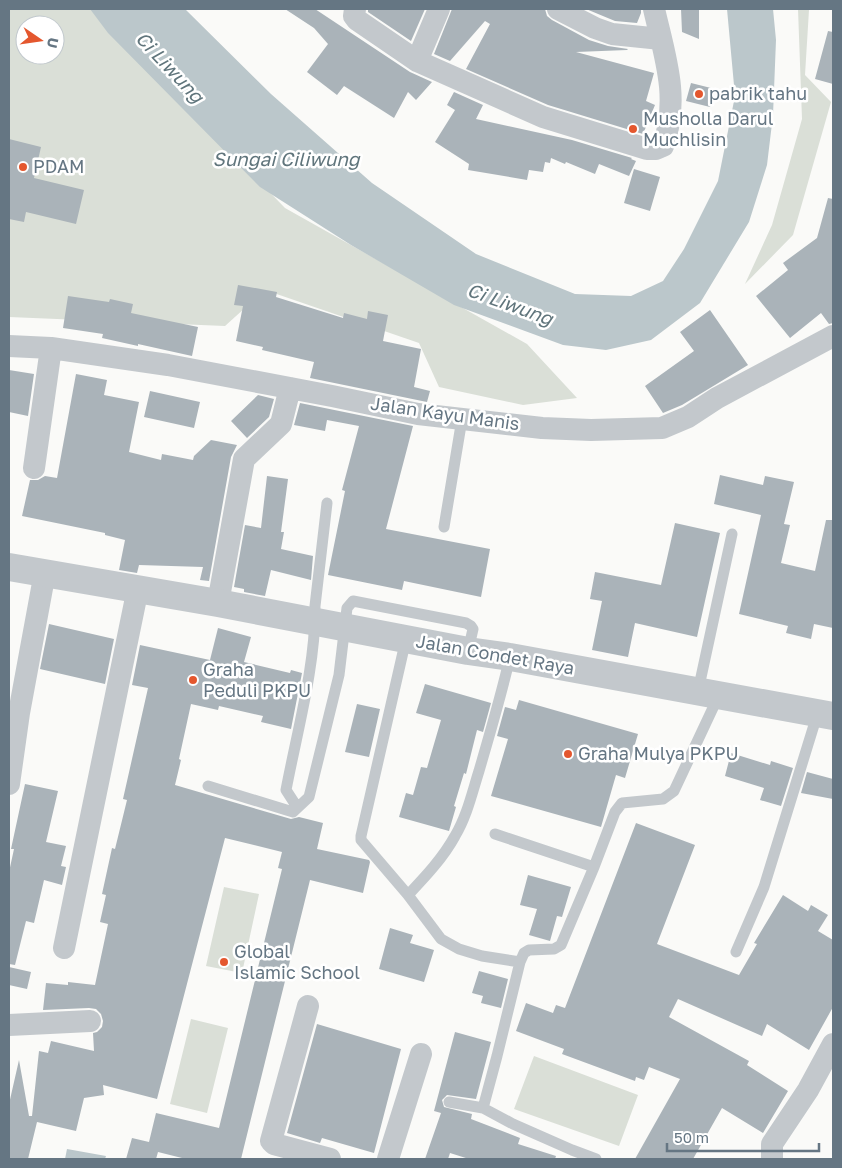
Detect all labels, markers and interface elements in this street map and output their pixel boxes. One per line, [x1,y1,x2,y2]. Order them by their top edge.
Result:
north arrow [15,15,65,65]
water label: Ci Liwung [132,26,210,108]
text: U [44,36,63,50]
place label: pabrik tahu [709,82,807,104]
marker: pabrik tahu [693,88,705,100]
place label: Musholla Darul Muchlisin [643,107,774,150]
marker: Musholla Darul Muchlisin [627,123,639,135]
water label: Sungai Ciliwung [212,147,361,170]
place label: PDAM [33,155,85,177]
marker: PDAM [17,161,29,173]
water label: Ci Liwung [464,278,557,330]
street label: Jalan Kayu Manis [369,392,521,434]
street label: Jalan Condet Raya [414,629,576,679]
place label: Graha Peduli PKPU [203,658,311,701]
marker: Graha Peduli PKPU [187,674,199,686]
place label: Graha Mulya PKPU [578,742,739,764]
marker: Graha Mulya PKPU [562,748,574,760]
place label: Global Islamic School [234,940,360,983]
marker: Global Islamic School [218,956,230,968]
scale bar [667,1120,820,1152]
text: 50 m [674,1128,709,1146]

